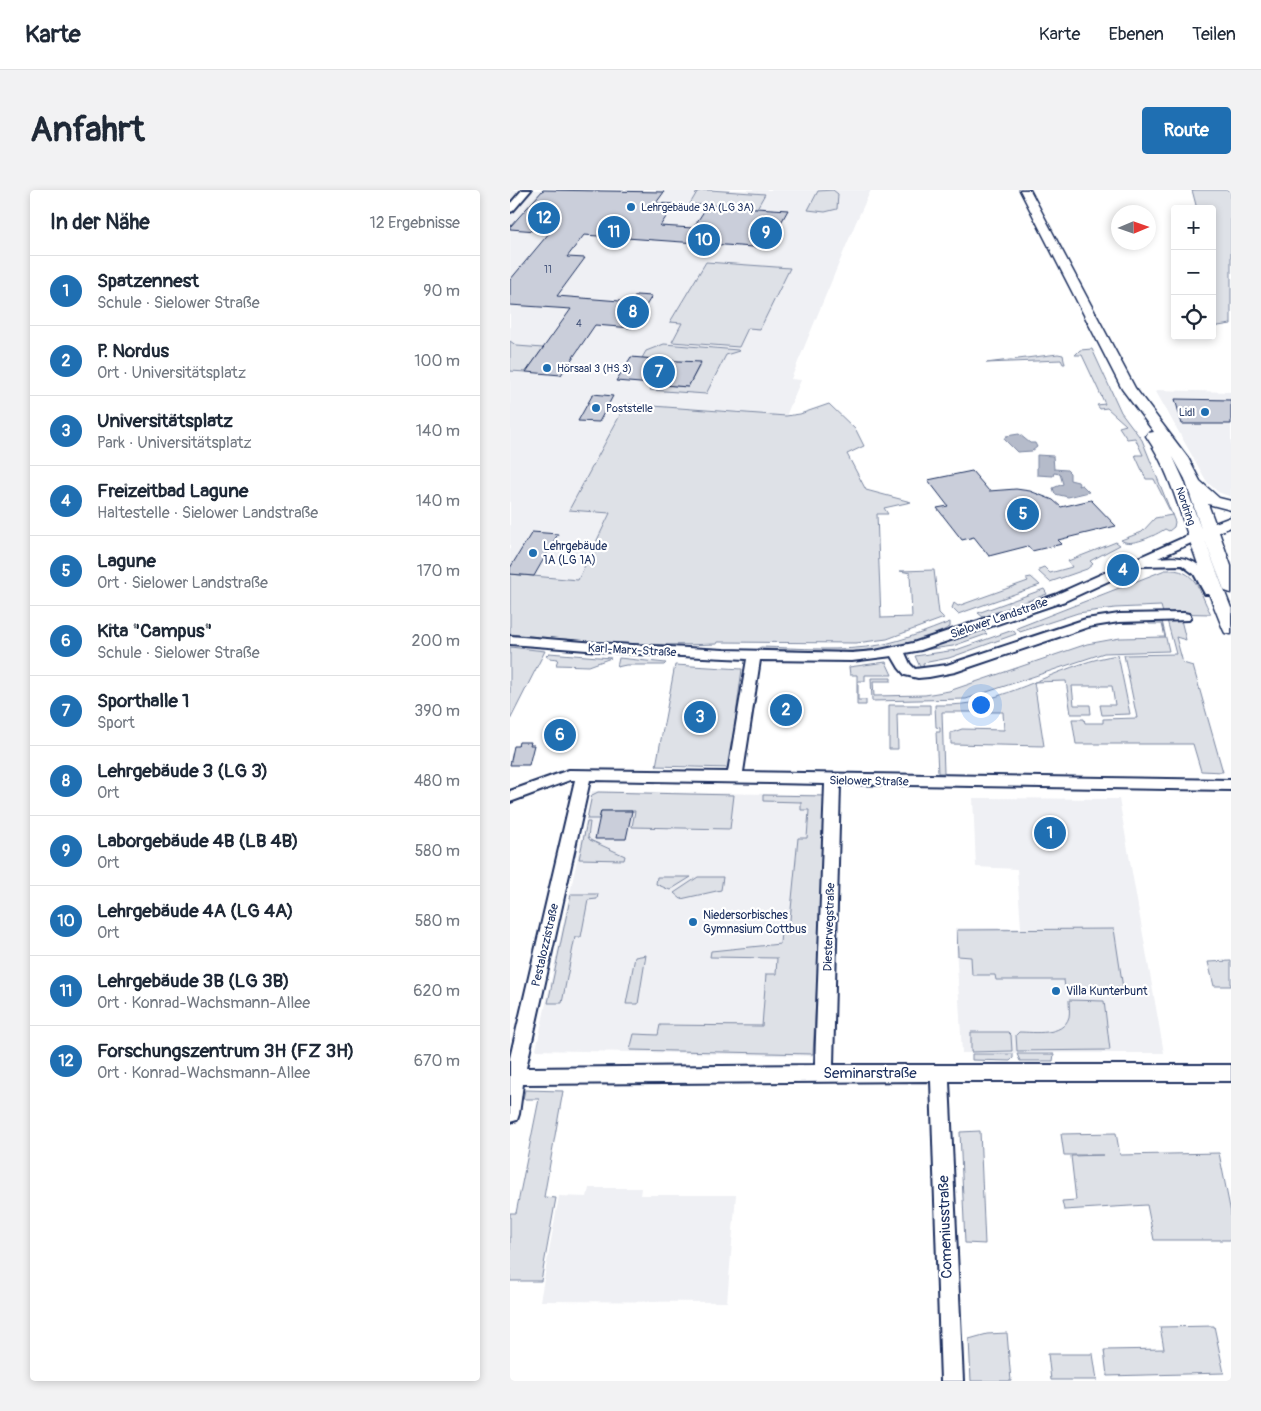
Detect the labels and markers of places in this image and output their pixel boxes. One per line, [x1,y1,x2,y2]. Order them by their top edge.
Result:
pin: 12 [528,199,560,237]
marker: Lehrgebäude 3A (LG 3A) [625,201,637,213]
place label: Lehrgebäude 3A (LG 3A) [641,201,754,214]
pin: 11 [598,213,630,251]
pin: 9 [750,214,782,252]
pin: 10 [688,221,720,259]
pin: 8 [617,293,649,331]
pin: 7 [643,353,675,391]
marker: Hörsaal 3 (HS 3) [541,362,553,374]
place label: Hörsaal 3 (HS 3) [557,362,632,375]
marker: Poststelle [590,402,602,414]
place label: Poststelle [606,402,653,415]
place label: Lidl [1179,406,1195,419]
marker: Lidl [1199,406,1211,418]
pin: 5 [1007,495,1039,533]
place label: Lehrgebäude 1A (LG 1A) [543,539,607,568]
marker: Lehrgebäude 1A (LG 1A) [527,547,539,559]
pin: 4 [1107,551,1139,589]
pin: 2 [770,691,802,729]
pin: 3 [684,698,716,736]
pin: 6 [544,716,576,754]
pin: 1 [1034,814,1066,852]
place label: Niedersorbisches Gymnasium Cottbus [703,908,807,937]
marker: Niedersorbisches Gymnasium Cottbus [687,916,699,928]
place label: Villa Kunterbunt [1066,984,1148,999]
marker: Villa Kunterbunt [1050,985,1062,997]

